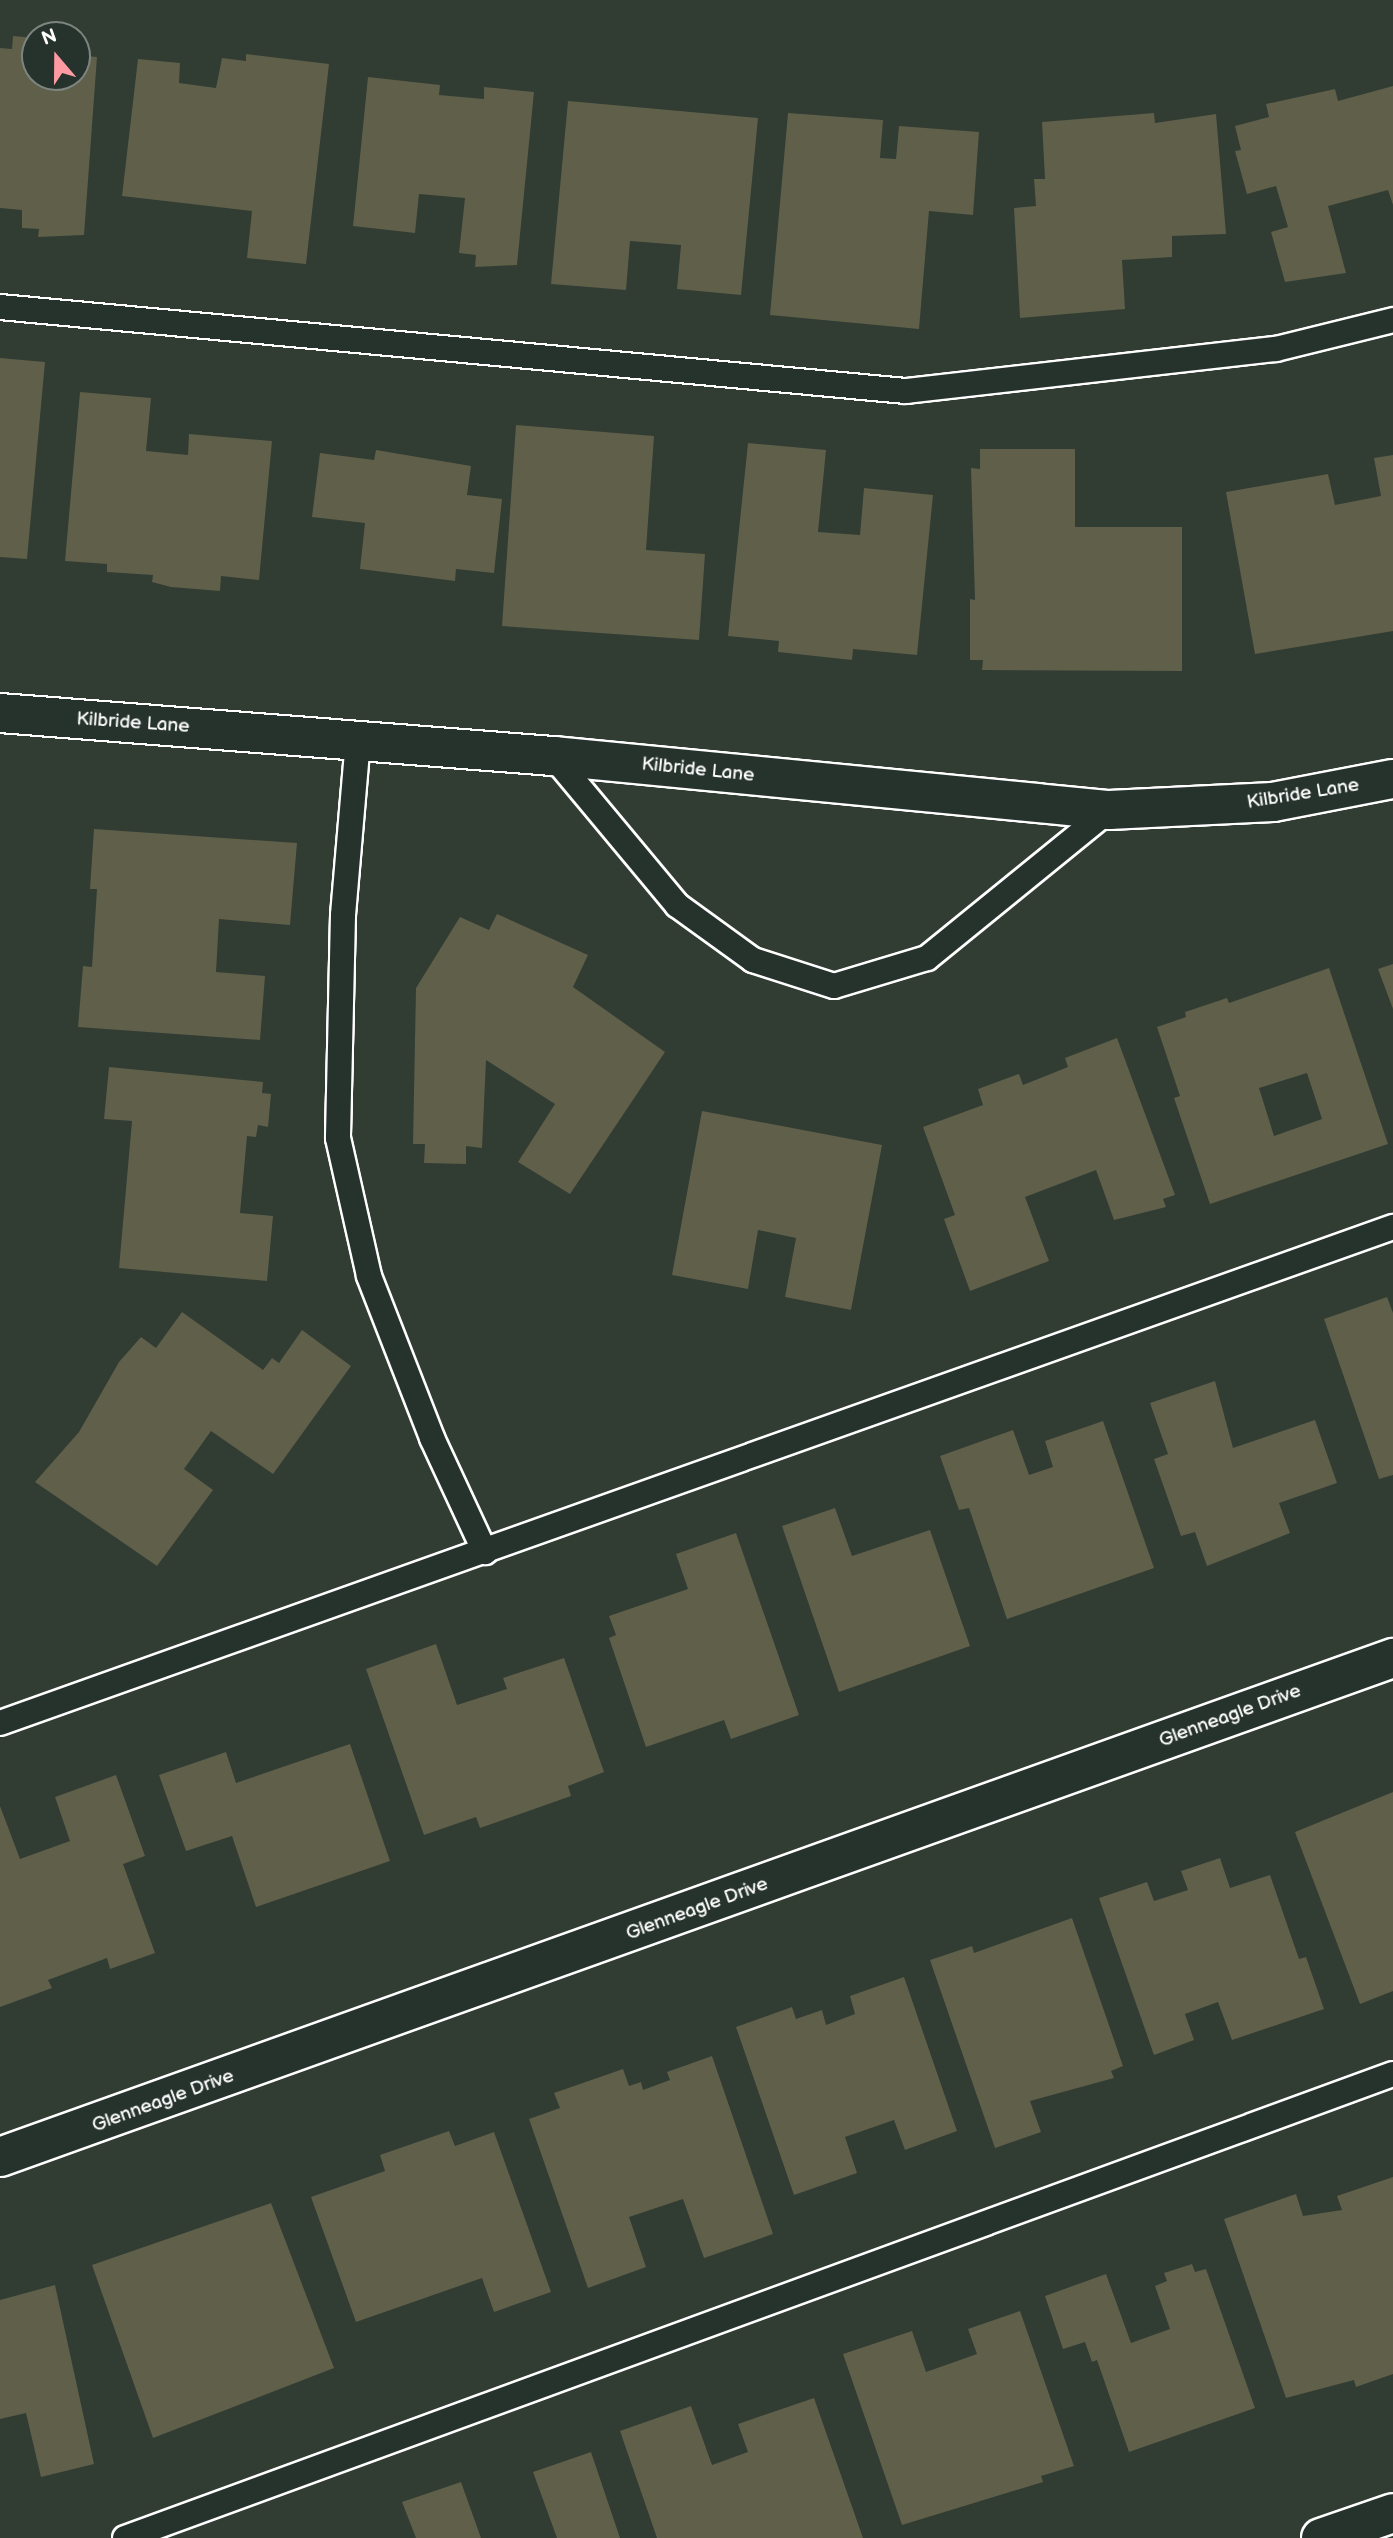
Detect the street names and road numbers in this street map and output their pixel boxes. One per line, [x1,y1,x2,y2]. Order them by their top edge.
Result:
street label: Kilbride Lane [76,708,190,738]
street label: Kilbride Lane [640,753,756,787]
street label: Kilbride Lane [1245,774,1361,814]
street label: Glenneagle Drive [1156,1680,1304,1752]
street label: Glenneagle Drive [623,1873,771,1945]
street label: Glenneagle Drive [89,2065,237,2137]

